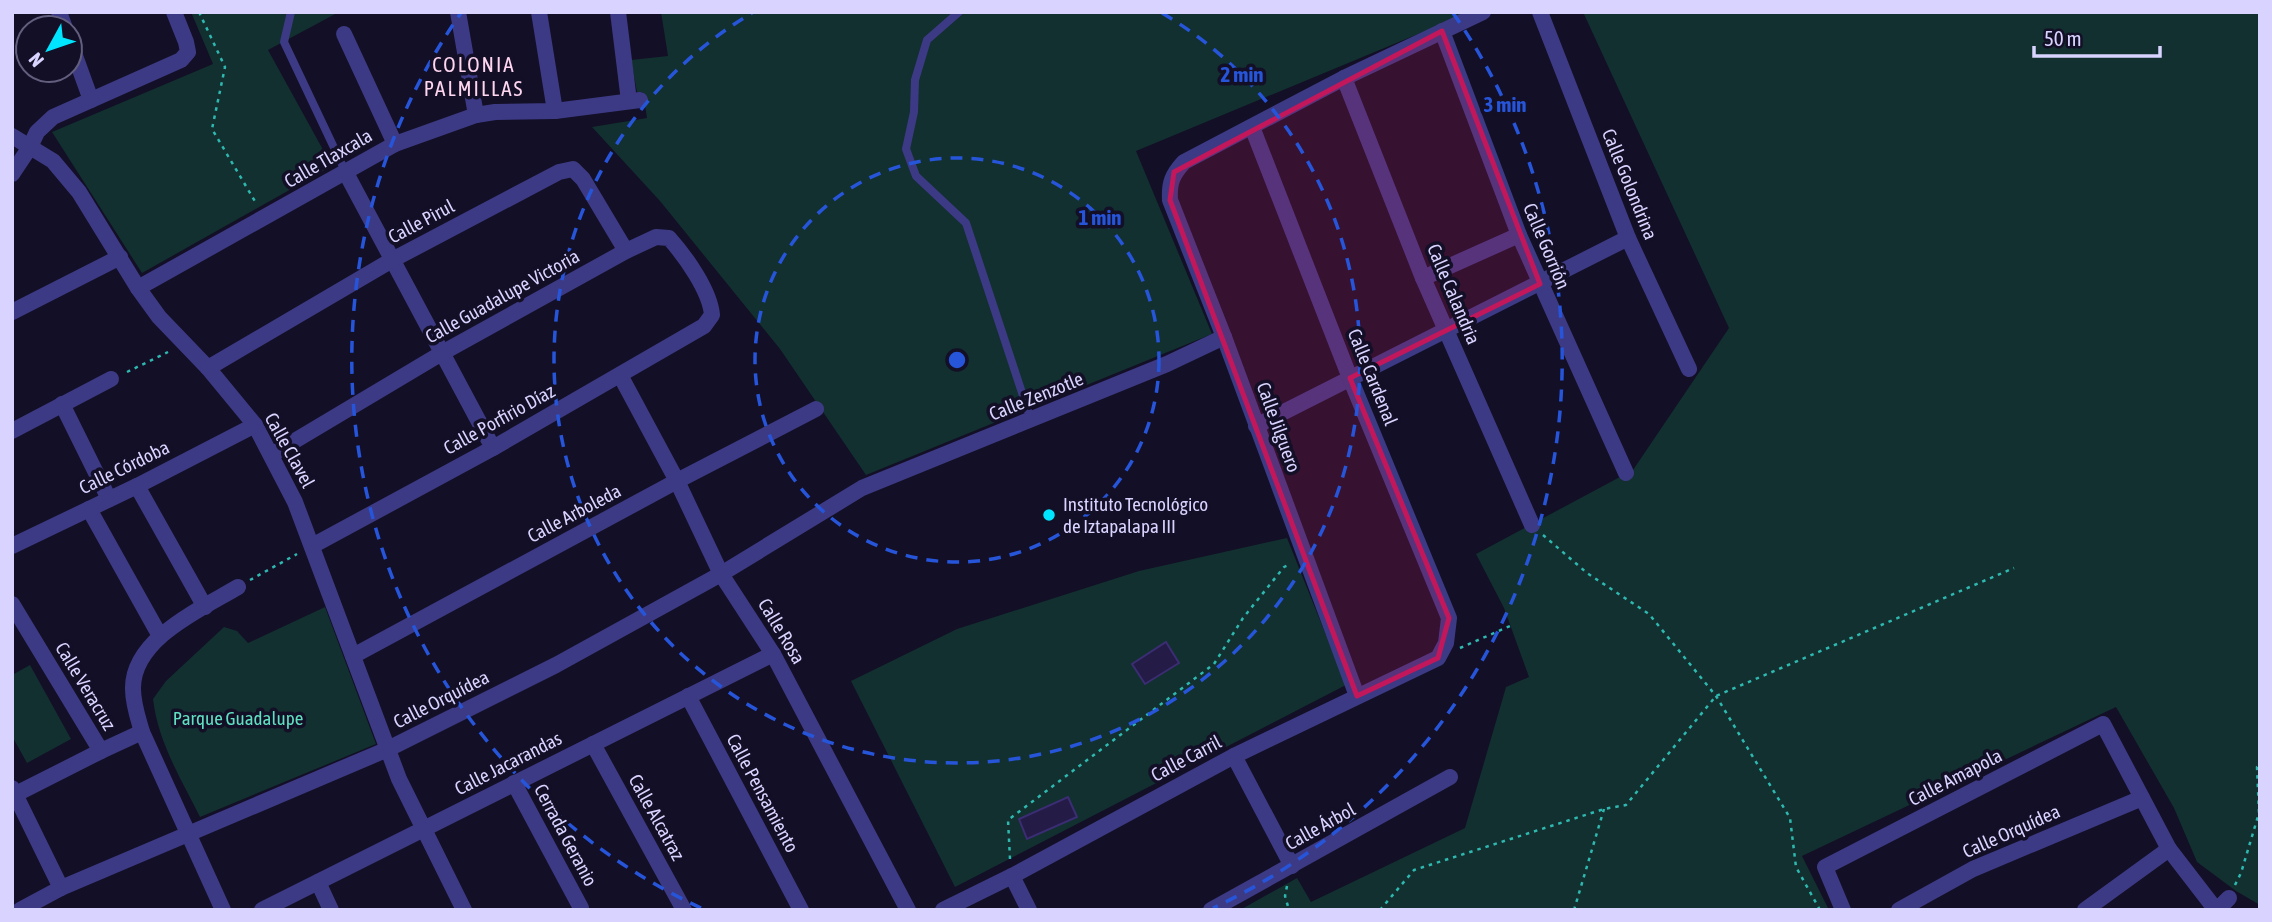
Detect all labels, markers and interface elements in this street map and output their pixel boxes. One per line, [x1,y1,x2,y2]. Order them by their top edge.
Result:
north arrow [14,14,84,84]
scale bar [2034,14,2160,58]
text: 50 m [2044,26,2082,50]
text: N [24,49,48,71]
district label: COLONIA PALMILLAS [424,52,524,100]
text: 2 min [1221,62,1263,86]
text: 3 min [1484,92,1526,116]
street label: Calle Tlaxcala [280,124,376,192]
street label: Calle Golondrina [1598,125,1662,243]
street label: Calle Pirul [384,194,458,248]
street label: Calle Gorrión [1519,200,1575,292]
text: 1 min [1079,205,1121,229]
street label: Calle Calandria [1423,241,1485,347]
street label: Calle Guadalupe Victoria [421,245,583,347]
street label: Calle Cardenal [1344,325,1402,429]
centre of rings [945,348,969,372]
street label: Calle Zenzotle [986,367,1086,425]
street label: Calle Porfirio Díaz [440,379,559,459]
street label: Calle Jilguero [1253,379,1305,475]
street label: Calle Clavel [260,409,320,491]
street label: Calle Córdoba [75,436,173,498]
street label: Calle Arboleda [524,479,624,547]
place label: Instituto Tecnológico de Iztapalapa III [1063,493,1208,537]
marker: Instituto Tecnológico de Iztapalapa III [1041,507,1057,523]
street label: Calle Rosa [754,594,810,668]
street label: Calle Veracruz [51,638,121,734]
street label: Calle Orquídea [390,666,492,732]
park label: Parque Guadalupe [173,707,303,729]
street label: Calle Jacarandas [451,726,565,799]
street label: Calle Pensamiento [723,730,804,856]
street label: Calle Carril [1147,730,1225,786]
street label: Calle Amapola [1905,744,2005,810]
street label: Calle Alcatraz [624,770,690,864]
street label: Cerrada Geranio [530,780,602,890]
street label: Calle Árbol [1281,798,1359,854]
street label: Calle Orquídea [1959,800,2063,862]

